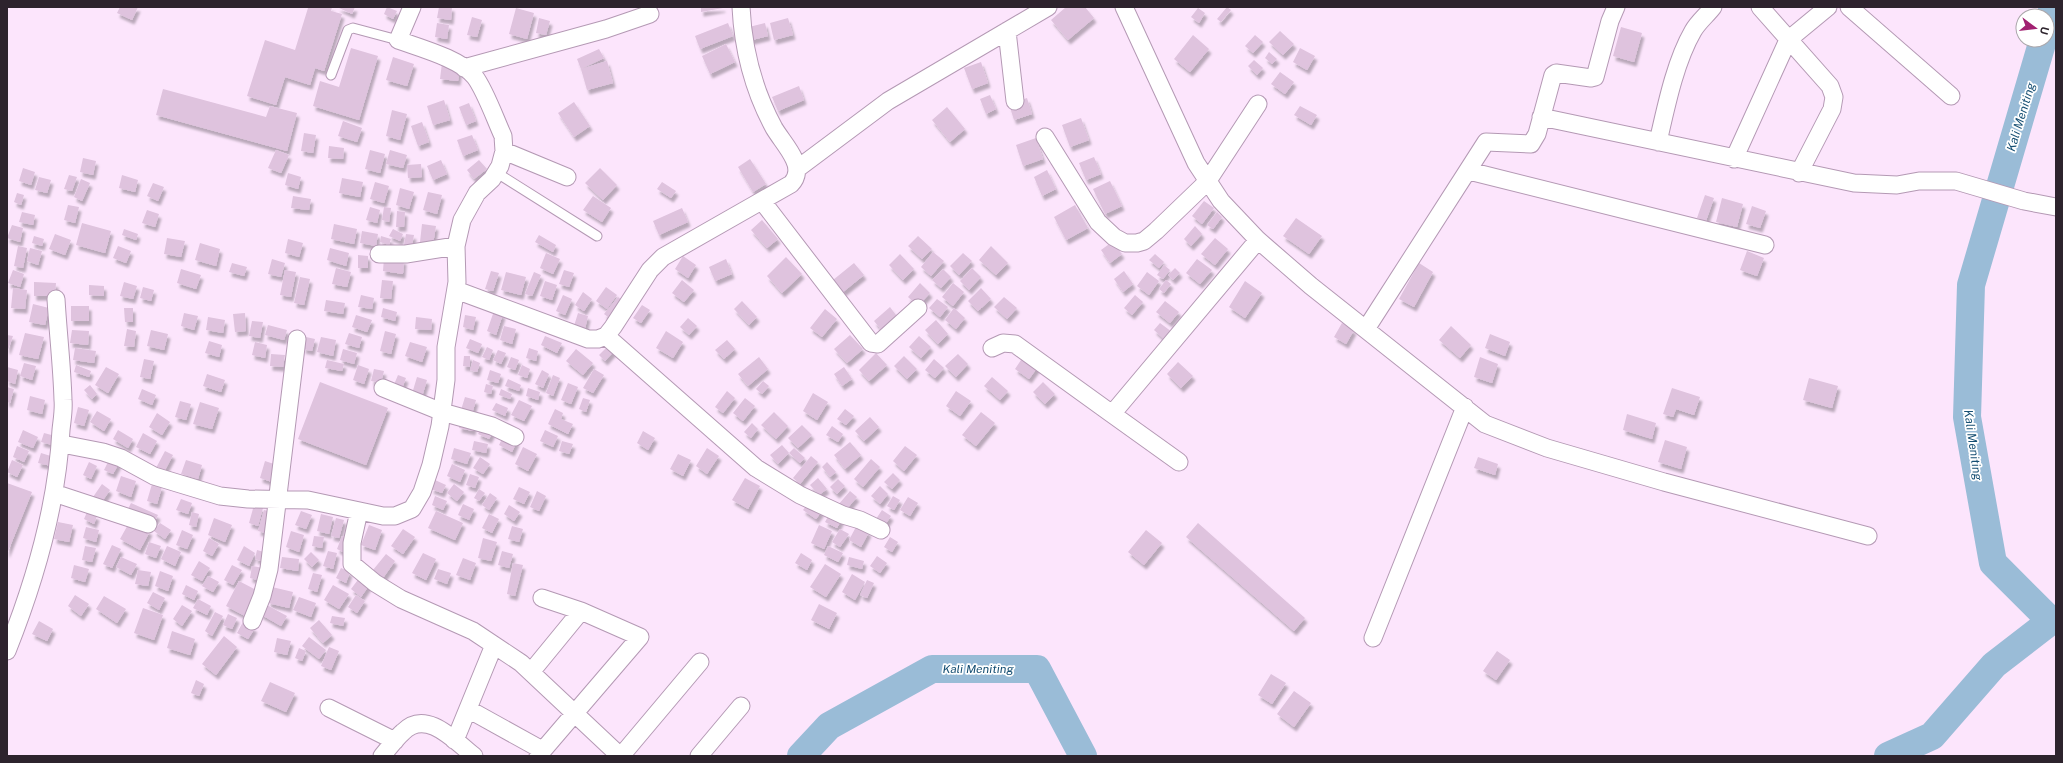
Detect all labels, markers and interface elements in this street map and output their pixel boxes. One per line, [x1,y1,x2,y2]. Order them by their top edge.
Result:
north arrow [2015,8,2055,48]
text: U [2038,25,2051,36]
water label: Kali Meniting [2004,80,2038,153]
water label: Kali Meniting [1961,409,1985,482]
water label: Kali Meniting [942,662,1014,676]

